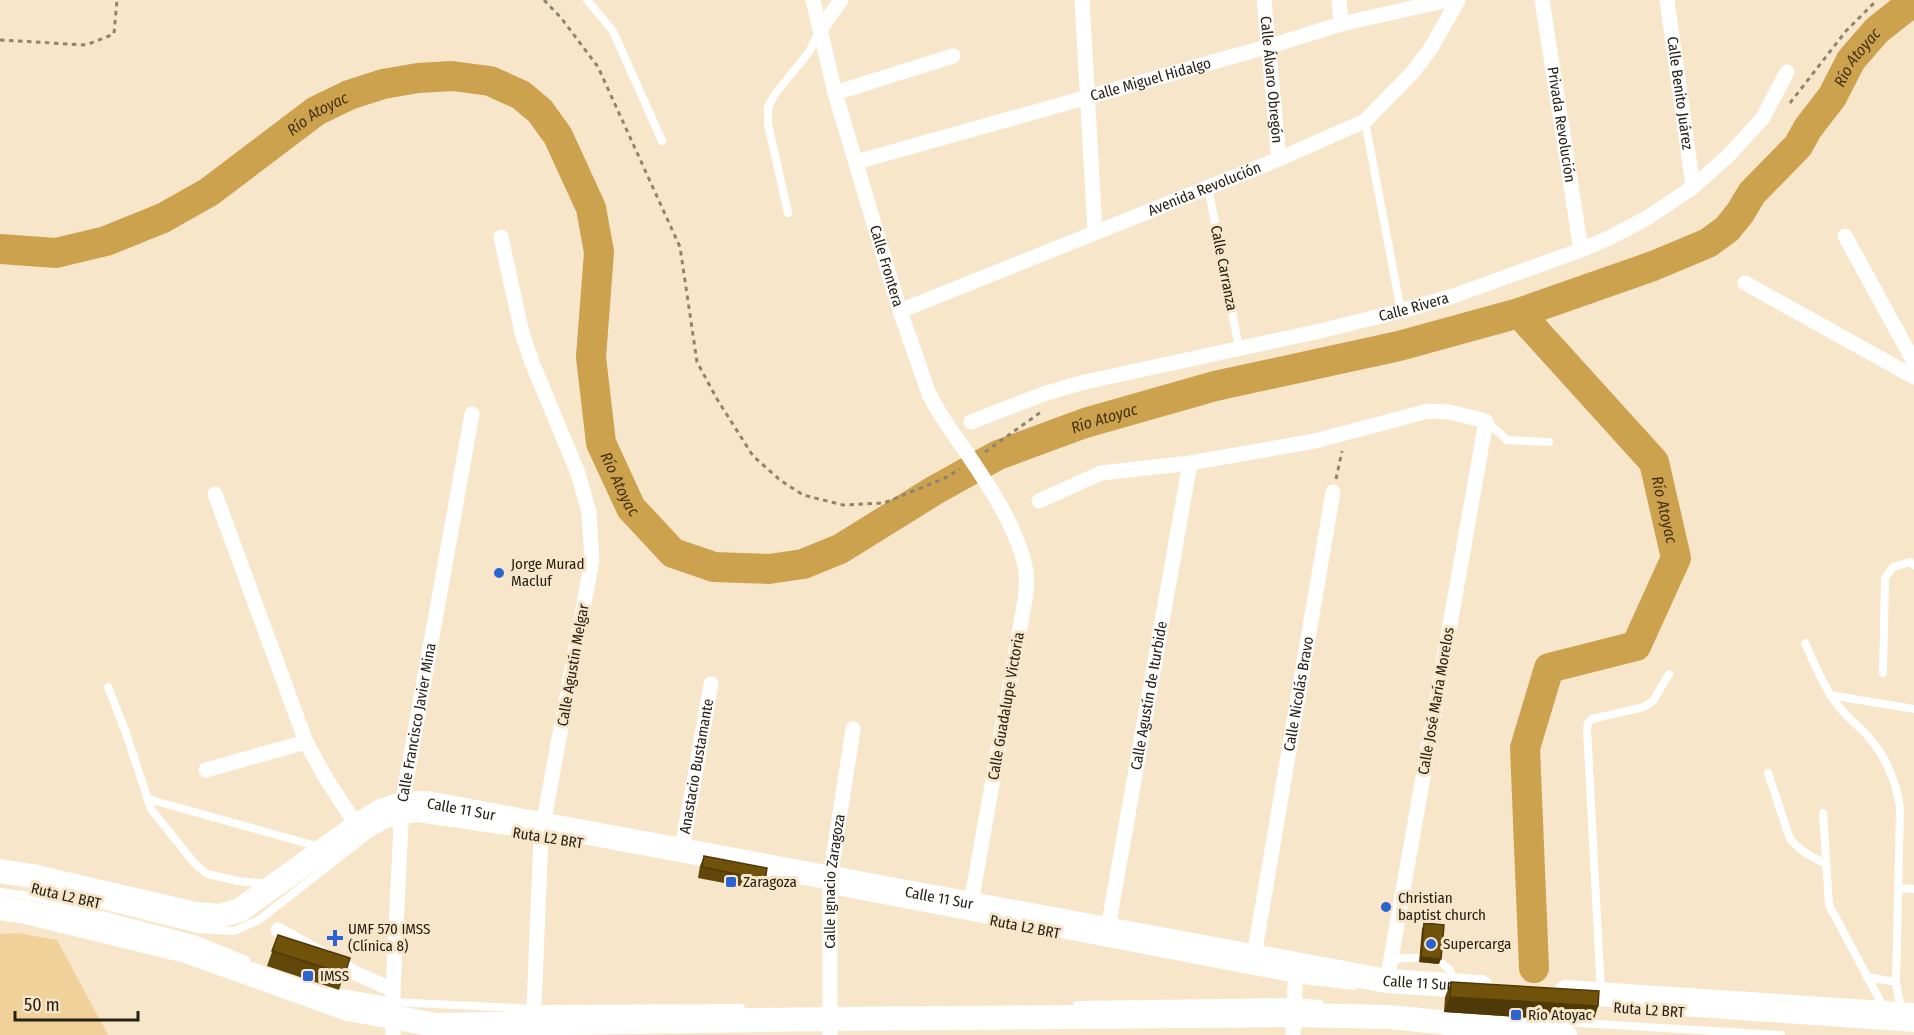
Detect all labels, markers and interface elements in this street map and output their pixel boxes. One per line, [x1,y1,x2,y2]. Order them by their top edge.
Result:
street label: Calle Álvaro Obregón [1257,15,1286,144]
water label: Río Atoyac [1830,24,1885,90]
street label: Calle Benito Juárez [1663,35,1697,151]
street label: Calle Miguel Hidalgo [1088,54,1213,105]
street label: Privada Revolución [1544,65,1579,184]
water label: Río Atoyac [283,88,351,140]
street label: Avenida Revolución [1145,158,1264,220]
street label: Calle Frontera [866,223,907,309]
street label: Calle Carranza [1207,224,1241,312]
street label: Calle Rivera [1377,289,1451,325]
water label: Río Atoyac [1068,400,1140,437]
water label: Río Atoyac [596,449,643,521]
water label: Río Atoyac [1648,474,1681,546]
place label: Jorge Murad Macluf [511,555,584,590]
marker: Jorge Murad Macluf [492,566,506,580]
street label: Calle Agustín Melgar [553,602,593,728]
street label: Calle Agustín de Iturbide [1127,620,1171,771]
street label: Calle José María Morelos [1414,626,1458,776]
street label: Calle Guadalupe Victoria [984,631,1028,781]
street label: Calle Nicolás Bravo [1280,635,1317,753]
street label: Calle Francisco Javier Mina [394,641,440,804]
street label: Anastacio Bustamante [676,697,717,835]
street label: Calle 11 Sur [426,794,498,825]
street label: Calle Ignacio Zaragoza [821,813,849,949]
street label: Ruta L2 BRT [511,824,585,852]
place label: Zaragoza [743,873,797,891]
marker: Zaragoza [724,875,738,889]
street label: Ruta L2 BRT [29,879,103,913]
street label: Calle 11 Sur [903,883,975,913]
place label: Christian baptist church [1398,889,1486,924]
marker: Christian baptist church [1379,900,1393,914]
street label: Ruta L2 BRT [988,911,1062,943]
place label: UMF 570 IMSS (Clínica 8) [348,920,430,955]
marker: UMF 570 IMSS (Clínica 8) [326,929,344,947]
place label: Supercarga [1443,935,1511,953]
marker: Supercarga [1424,937,1438,951]
place label: IMSS [320,967,349,985]
marker: IMSS [301,969,315,983]
street label: Calle 11 Sur [1381,971,1453,994]
scale bar [15,984,138,1022]
text: 50 m [24,994,60,1016]
street label: Ruta L2 BRT [1613,999,1685,1021]
place label: Río Atoyac [1528,1006,1593,1024]
marker: Río Atoyac [1509,1008,1523,1022]

